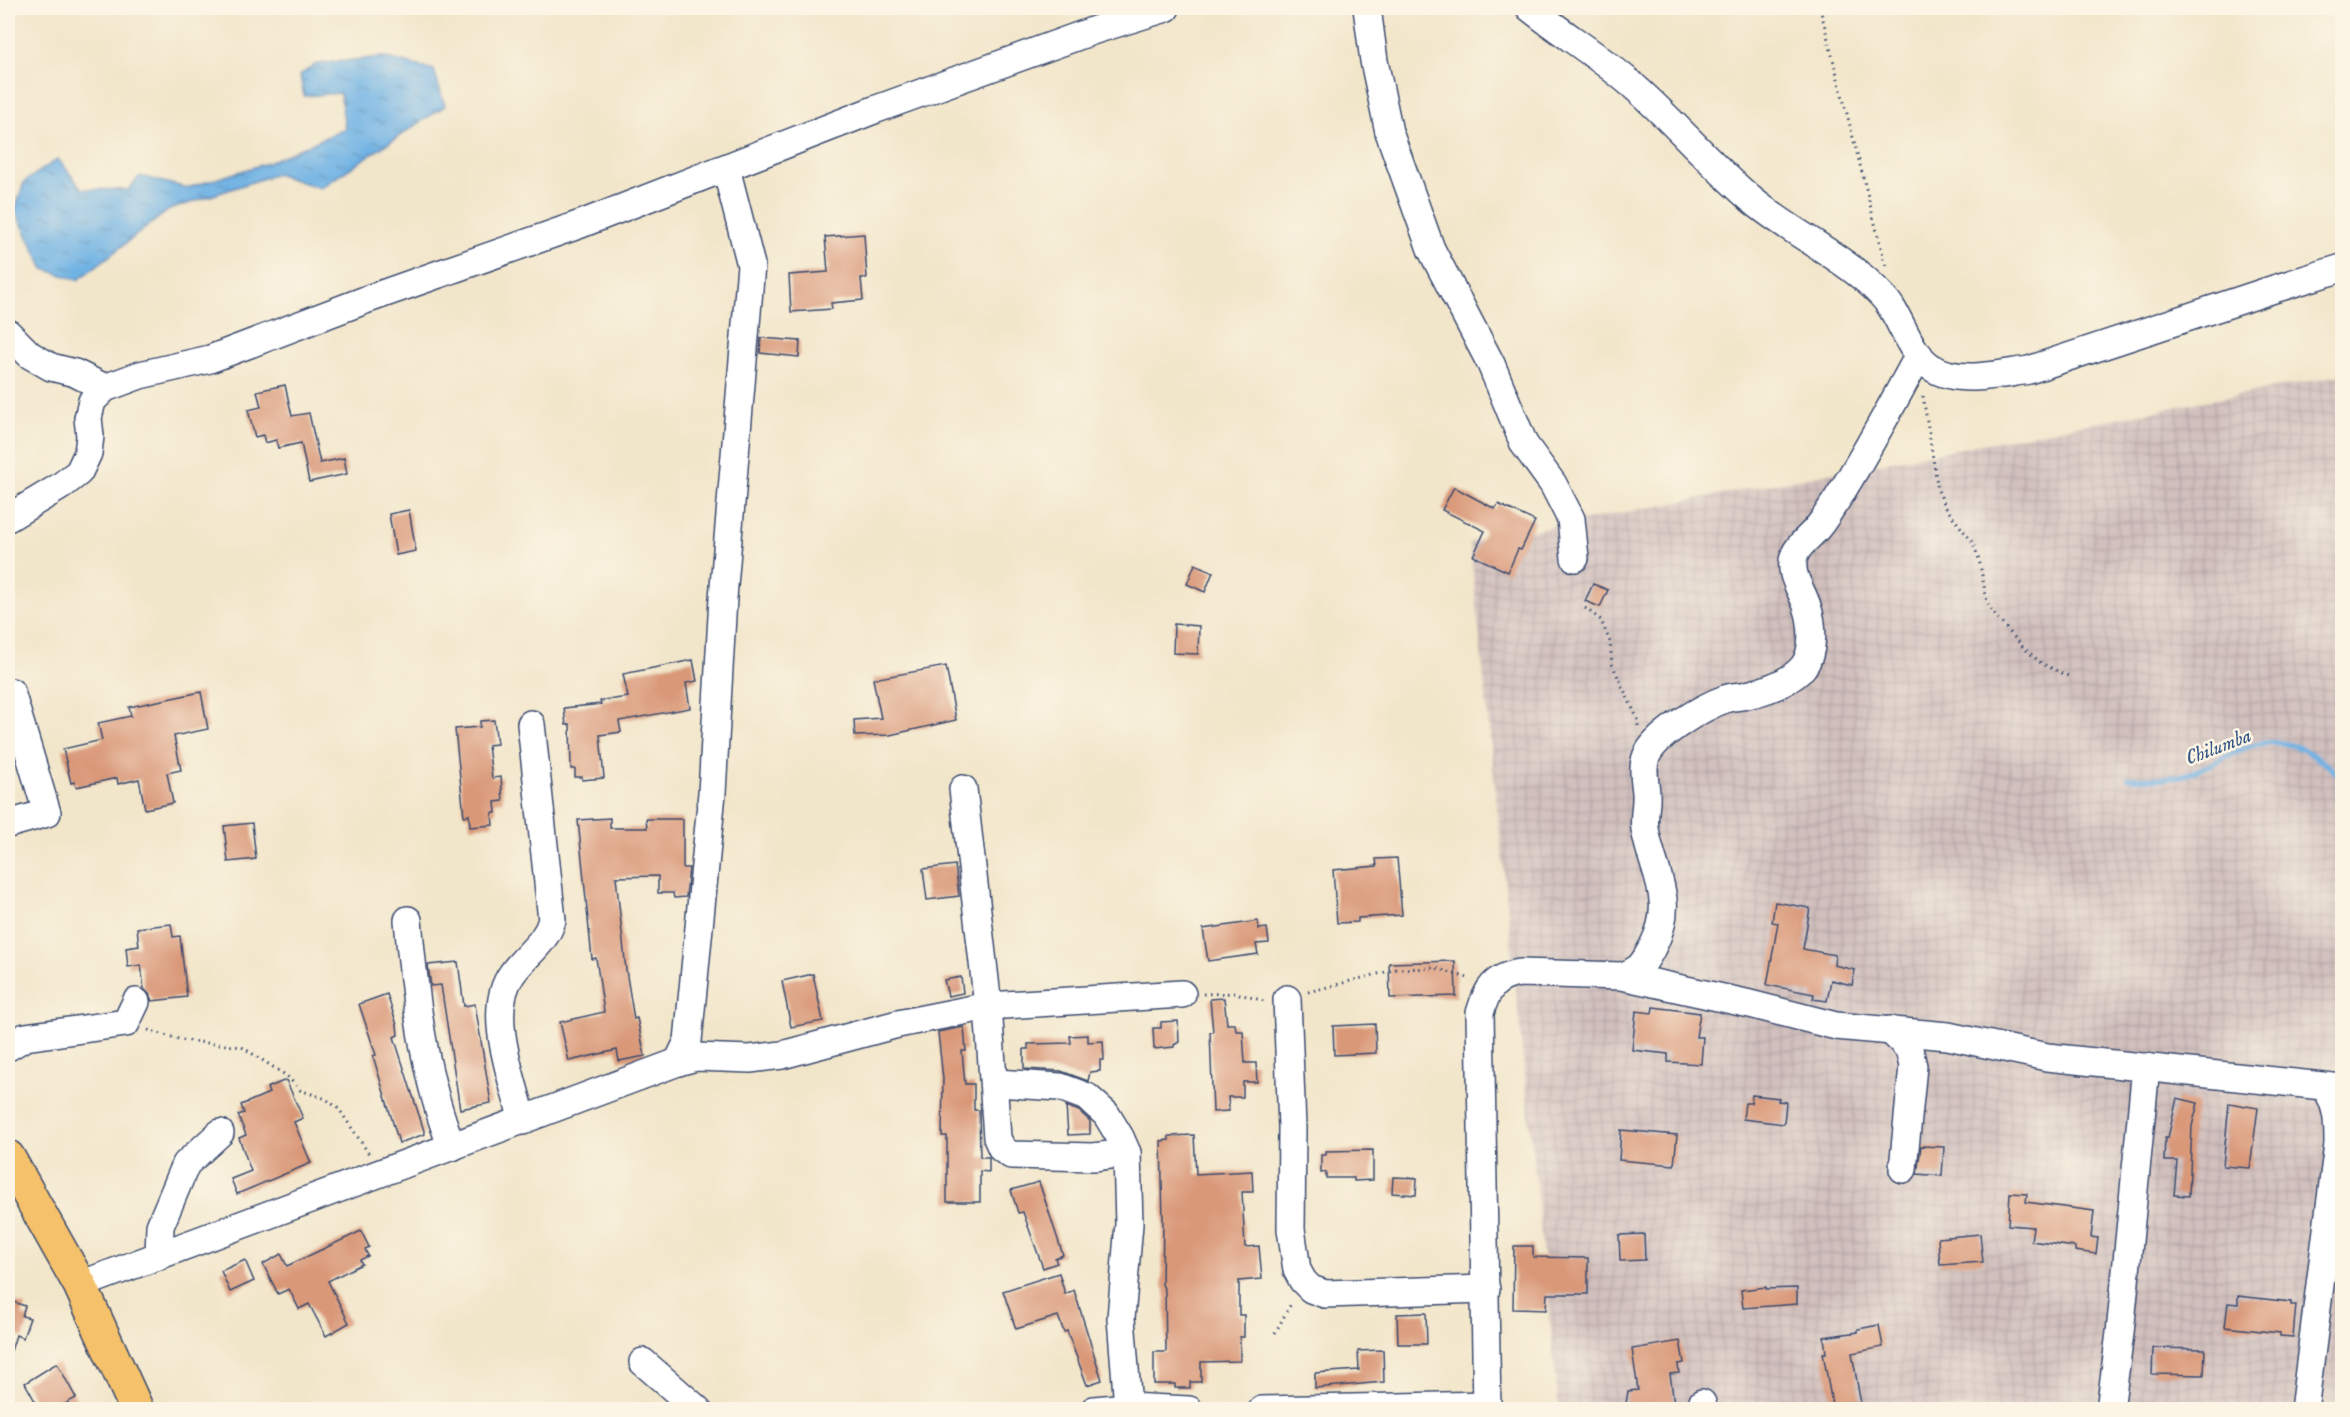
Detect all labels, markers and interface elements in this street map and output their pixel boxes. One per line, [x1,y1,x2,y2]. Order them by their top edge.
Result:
water label: Chilumba [2182,723,2255,771]

